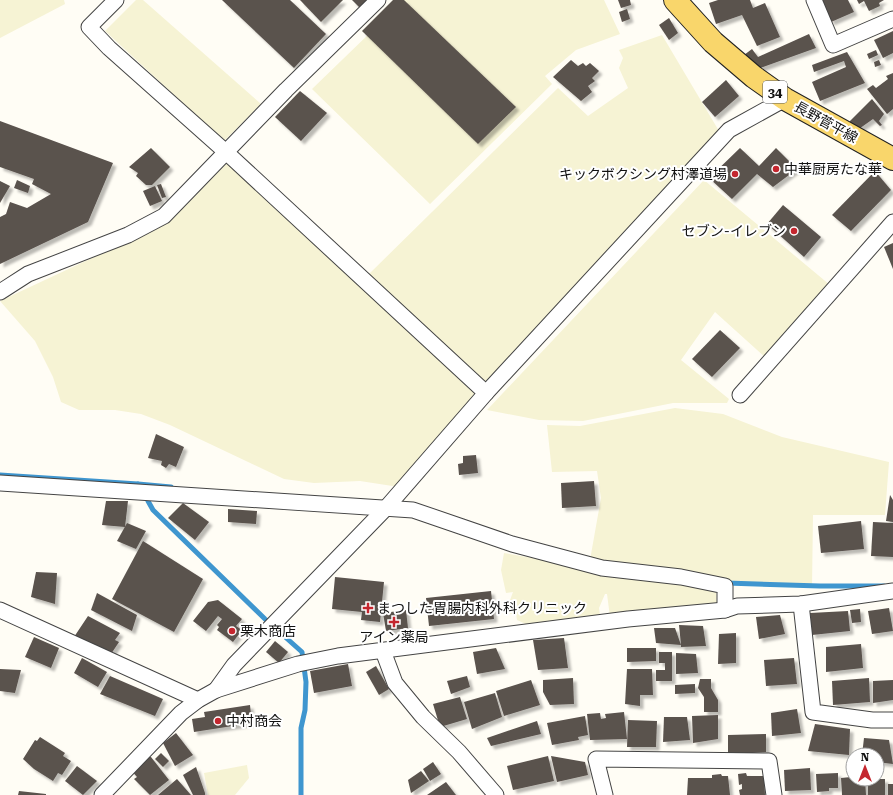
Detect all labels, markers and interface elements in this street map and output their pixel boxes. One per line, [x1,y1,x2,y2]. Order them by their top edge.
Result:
road number: 34 [763,81,787,103]
street label: 長野菅平線 [792,98,860,146]
place label: 中華厨房たな華 [784,161,882,177]
marker: 中華厨房たな華 [771,164,781,174]
place label: キックボクシング村澤道場 [559,166,727,182]
marker: キックボクシング村澤道場 [730,169,740,179]
place label: セブン-イレブン [682,223,786,239]
marker: セブン-イレブン [789,226,799,236]
place label: まつした胃腸内科外科クリニック [377,600,587,616]
marker: まつした胃腸内科外科クリニック [362,602,374,614]
marker: アイン薬局 [389,617,399,627]
place label: 栗木商店 [240,623,296,639]
marker: 栗木商店 [227,626,237,636]
place label: アイン薬局 [359,629,429,645]
place label: 中村商会 [226,713,282,729]
marker: 中村商会 [213,716,223,726]
north arrow [845,747,885,787]
text: N [861,751,870,764]

